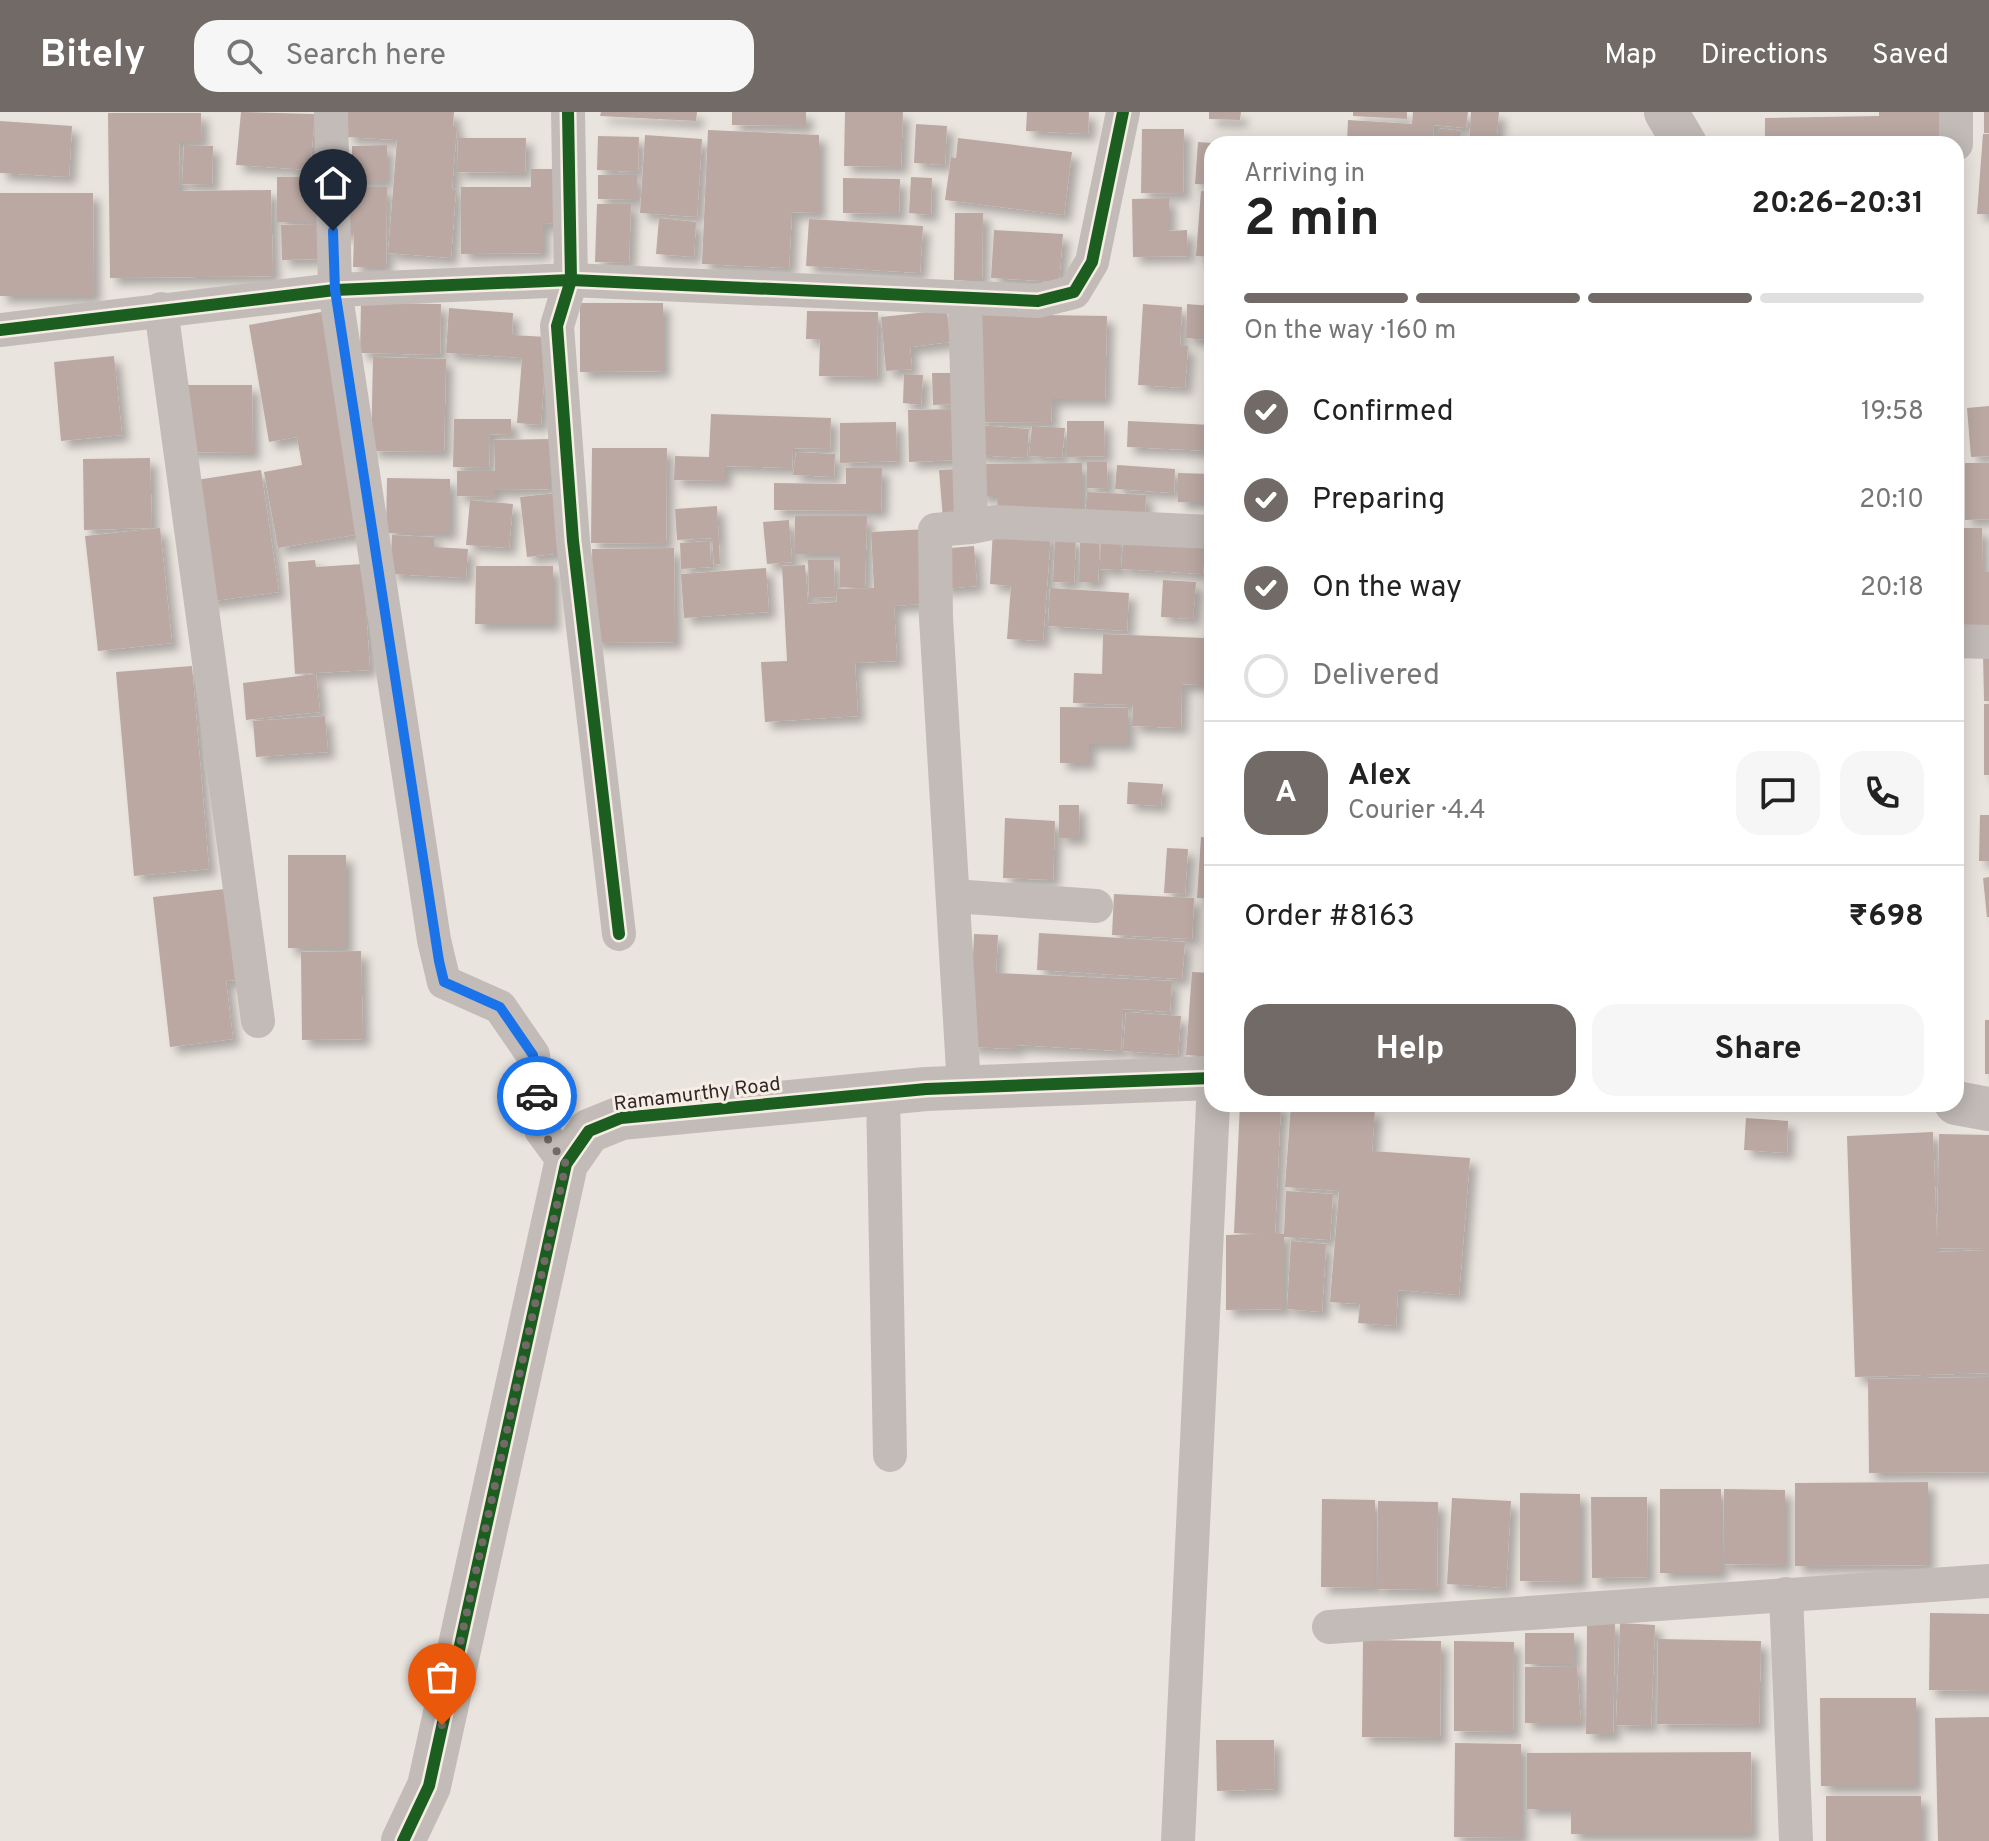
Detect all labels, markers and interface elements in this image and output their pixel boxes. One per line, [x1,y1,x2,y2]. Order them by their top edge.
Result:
search box [194,20,754,92]
text: Bitely [40,32,146,81]
icon: search [222,34,266,78]
text: Search here [286,38,446,75]
text: Map [1604,38,1657,74]
text: Directions [1701,38,1828,74]
text: Saved [1872,38,1949,74]
pin [299,149,367,231]
text: Arriving in [1244,158,1365,191]
icon: home [311,161,355,205]
text: 20:26–20:31 [1752,186,1924,223]
text: 2 min [1244,188,1380,254]
text: On the way · 160 m [1244,315,1456,348]
icon: check [1244,390,1288,434]
text: Confirmed [1312,394,1454,431]
text: 19:58 [1861,396,1924,429]
icon: check [1244,478,1288,522]
text: Preparing [1312,482,1445,519]
text: 20:10 [1859,484,1924,517]
icon: check [1244,566,1288,610]
text: On the way [1312,570,1462,607]
text: 20:18 [1860,572,1924,605]
text: Delivered [1312,658,1440,695]
button: chat [1736,751,1820,835]
button: phone [1840,751,1924,835]
text: Alex [1348,758,1412,795]
text: A [1275,775,1297,812]
text: Courier · 4.4 [1348,795,1486,828]
text: Order #8163 [1244,899,1415,936]
text: ₹698 [1848,899,1924,936]
button: Help [1244,1004,1576,1096]
button: Share [1592,1004,1924,1096]
courier [497,1056,577,1136]
street label: Ramamurthy Road [612,1072,782,1118]
icon: car [515,1074,559,1118]
pin [408,1643,476,1725]
icon: bag [420,1655,464,1699]

